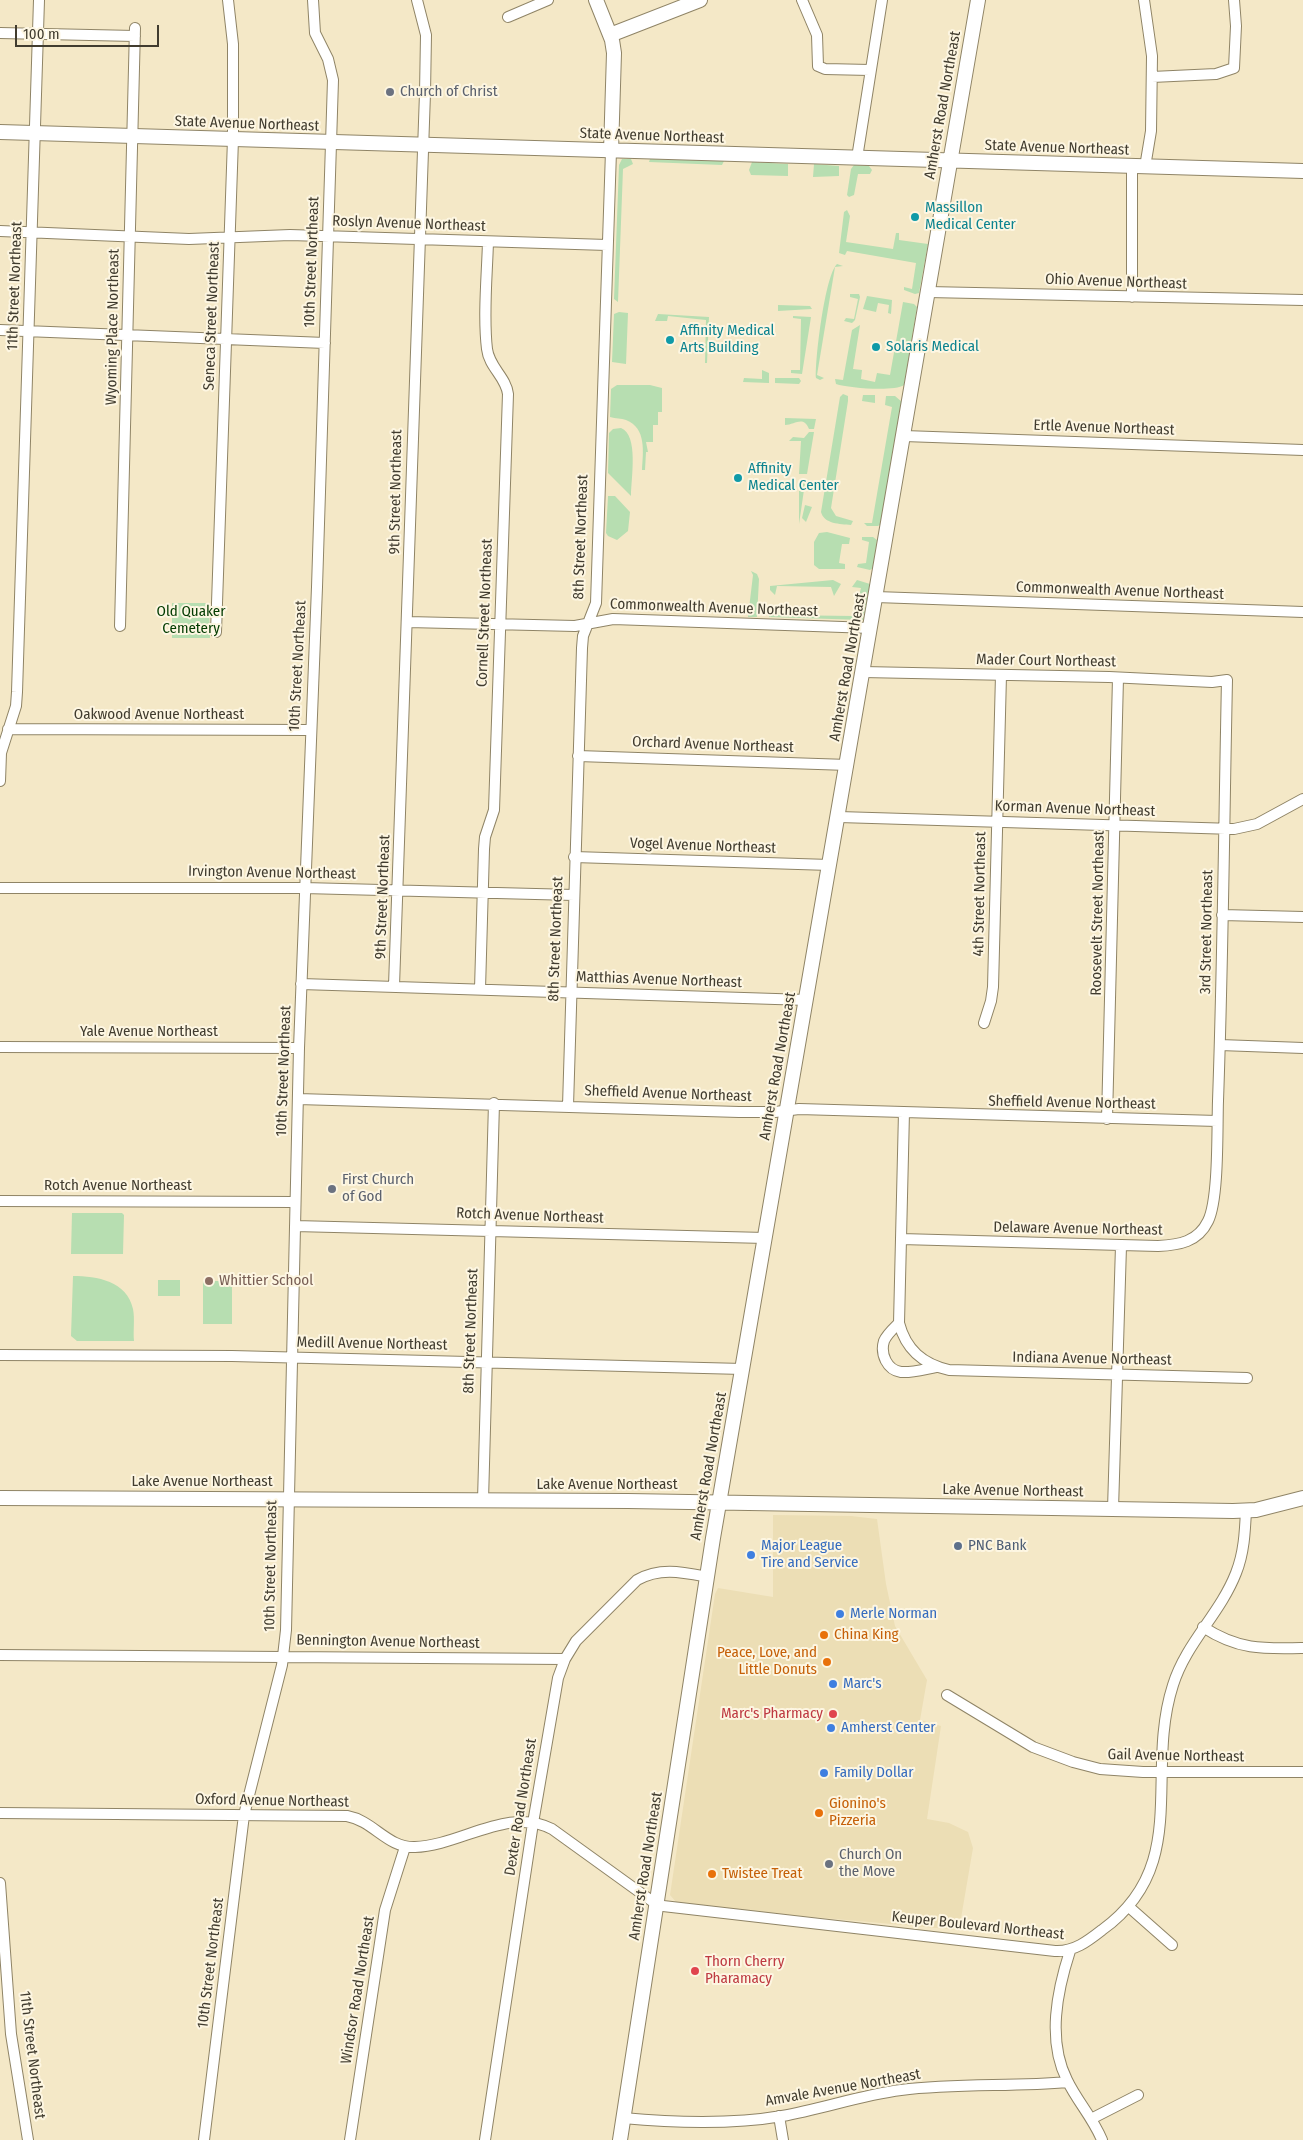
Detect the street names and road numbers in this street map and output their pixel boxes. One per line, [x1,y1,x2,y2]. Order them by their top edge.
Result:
street label: Amherst Road Northeast [921,30,965,180]
street label: State Avenue Northeast [174,112,320,136]
street label: State Avenue Northeast [579,124,725,148]
street label: State Avenue Northeast [984,136,1130,160]
street label: 10th Street Northeast [301,196,323,328]
street label: Roslyn Avenue Northeast [332,212,486,236]
street label: 11th Street Northeast [4,221,26,351]
street label: Seneca Street Northeast [200,241,224,391]
street label: Wyoming Place Northeast [103,249,123,405]
street label: Ohio Avenue Northeast [1045,271,1187,293]
street label: Ertle Avenue Northeast [1033,417,1175,439]
street label: 9th Street Northeast [386,429,406,555]
street label: 8th Street Northeast [570,474,592,600]
street label: Cornell Street Northeast [473,538,497,688]
street label: Commonwealth Avenue Northeast [1016,578,1224,604]
street label: Amherst Road Northeast [826,592,870,742]
street label: Commonwealth Avenue Northeast [610,595,818,621]
street label: 10th Street Northeast [286,600,310,732]
street label: Mader Court Northeast [976,651,1116,671]
street label: Oakwood Avenue Northeast [74,706,244,724]
street label: Orchard Avenue Northeast [632,733,794,757]
street label: Korman Avenue Northeast [994,797,1156,821]
street label: Roosevelt Street Northeast [1088,830,1108,996]
street label: 4th Street Northeast [970,831,990,957]
street label: 9th Street Northeast [372,834,394,960]
street label: Vogel Avenue Northeast [630,834,776,858]
street label: Irvington Avenue Northeast [188,863,356,883]
street label: 3rd Street Northeast [1197,870,1217,994]
street label: 8th Street Northeast [545,876,567,1002]
street label: Matthias Avenue Northeast [576,968,742,992]
street label: Amherst Road Northeast [756,991,800,1141]
street label: 10th Street Northeast [273,1005,295,1137]
street label: Yale Avenue Northeast [80,1023,218,1041]
street label: Sheffield Avenue Northeast [584,1082,752,1106]
street label: Sheffield Avenue Northeast [988,1093,1156,1113]
street label: Rotch Avenue Northeast [44,1177,192,1195]
street label: Rotch Avenue Northeast [456,1204,604,1228]
street label: Delaware Avenue Northeast [993,1219,1163,1239]
street label: 8th Street Northeast [460,1268,482,1394]
street label: Medill Avenue Northeast [296,1334,448,1354]
street label: Indiana Avenue Northeast [1012,1349,1172,1369]
street label: Amherst Road Northeast [687,1391,731,1541]
street label: Lake Avenue Northeast [131,1473,273,1491]
street label: Lake Avenue Northeast [536,1476,678,1494]
street label: Lake Avenue Northeast [942,1481,1084,1501]
street label: 10th Street Northeast [261,1500,281,1632]
street label: Bennington Avenue Northeast [296,1631,480,1653]
street label: Dexter Road Northeast [501,1737,541,1877]
street label: Gail Avenue Northeast [1108,1746,1244,1766]
street label: Amherst Road Northeast [625,1790,667,1942]
street label: Oxford Avenue Northeast [195,1791,349,1811]
street label: 10th Street Northeast [194,1897,228,2029]
street label: Keuper Boulevard Northeast [891,1908,1065,1944]
street label: Windsor Road Northeast [337,1915,379,2065]
street label: 11th Street Northeast [15,1990,49,2120]
street label: Amvale Avenue Northeast [764,2065,922,2111]

